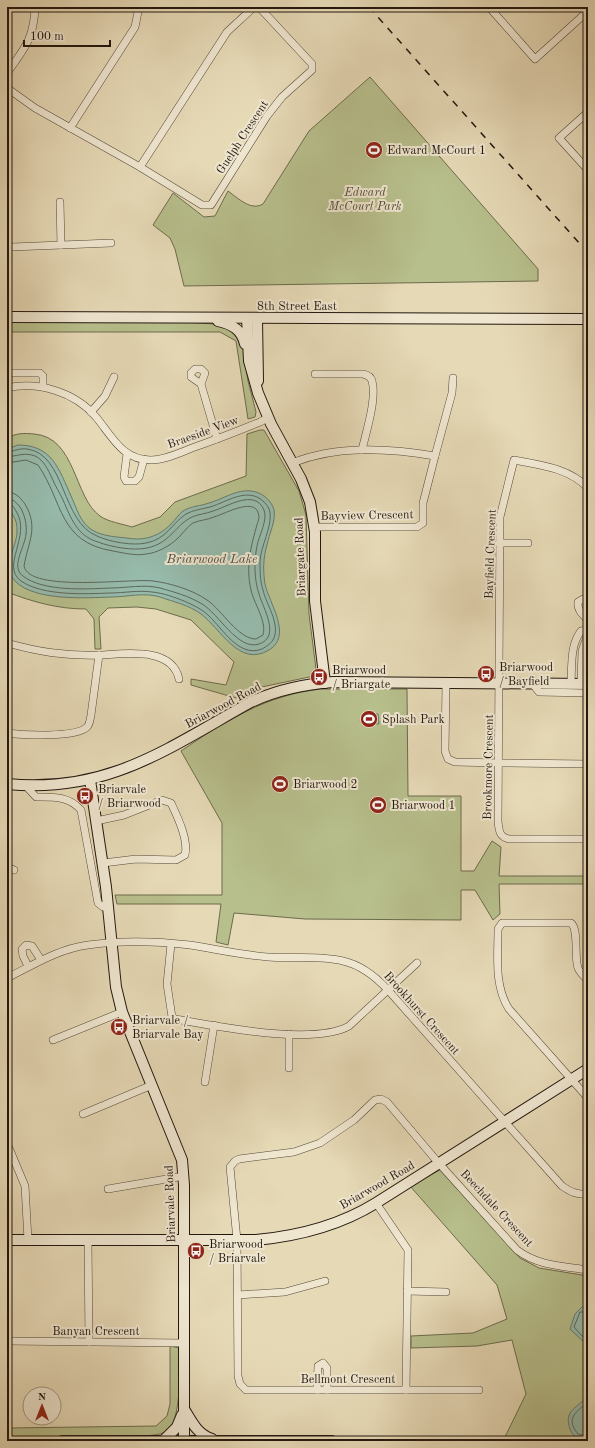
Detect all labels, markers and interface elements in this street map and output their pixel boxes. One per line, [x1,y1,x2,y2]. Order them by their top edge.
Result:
scale bar [24,22,110,48]
text: 100 m [30,31,64,43]
street label: Guelph Crescent [215,99,271,176]
sports icon: Edward McCourt 1 [364,140,384,160]
place label: Edward McCourt 1 [387,145,486,157]
park label: Edward McCourt Park [327,187,402,213]
street label: 8th Street East [257,301,337,313]
street label: Braeside View [166,414,241,451]
street label: Bayview Crescent [320,509,414,523]
street label: Bayfield Crescent [483,509,499,599]
street label: Briargate Road [294,517,308,597]
water label: Briarwood Lake [166,553,257,566]
place label: Briarwood / Bayfield [499,662,553,688]
bus stop icon: Briarwood / Bayfield [476,664,496,684]
place label: Briarwood / Briargate [332,665,391,691]
bus stop icon: Briarwood / Briargate [309,667,329,687]
street label: Briarwood Road [183,681,264,731]
sports icon: Splash Park [359,709,379,729]
place label: Splash Park [382,714,445,726]
street label: Brookmore Crescent [482,714,496,820]
sports icon: Briarwood 2 [270,774,290,794]
place label: Briarwood 2 [293,779,358,791]
place label: Briarvale / Briarwood [98,784,161,810]
bus stop icon: Briarvale / Briarwood [75,786,95,806]
sports icon: Briarwood 1 [368,795,388,815]
place label: Briarwood 1 [391,800,456,812]
street label: Brookhurst Crescent [381,970,462,1057]
place label: Briarvale / Briarvale Bay [132,1015,204,1041]
bus stop icon: Briarvale / Briarvale Bay [109,1017,129,1037]
street label: Briarwood Road [338,1160,417,1212]
street label: Briarvale Road [164,1165,178,1243]
street label: Beechdale Crescent [458,1168,535,1250]
place label: Briarwood / Briarvale [209,1239,266,1265]
bus stop icon: Briarwood / Briarvale [186,1241,206,1261]
street label: Banyan Crescent [52,1326,140,1338]
street label: Bellmont Crescent [301,1374,395,1386]
north arrow [22,1386,62,1426]
text: N [38,1392,47,1403]

